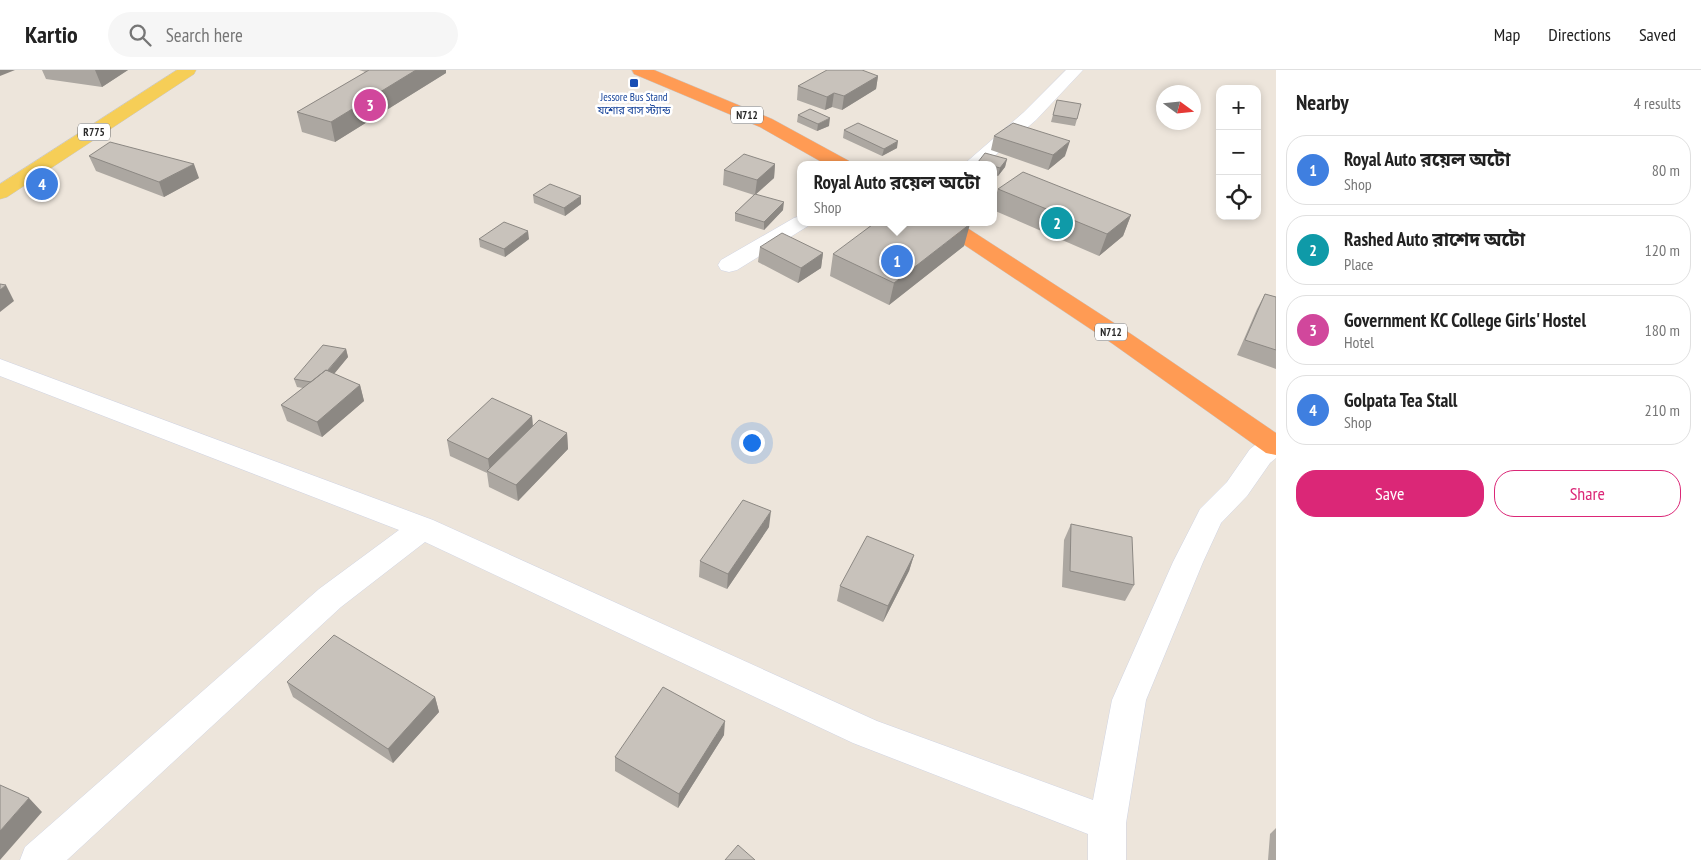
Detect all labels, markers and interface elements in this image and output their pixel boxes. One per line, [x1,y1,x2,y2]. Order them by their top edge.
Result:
search box [108,12,458,57]
text: Kartio [25,19,78,50]
icon: search [126,21,154,49]
text: Search here [166,23,243,47]
text: Map [1494,23,1520,46]
text: Directions [1548,23,1611,46]
text: Saved [1639,23,1676,46]
marker: Jessore Bus Stand যশোর বাস স্ট্যান্ড [628,77,640,89]
north arrow [1156,85,1201,130]
map controls [1216,85,1261,220]
button: + [1216,85,1261,130]
pin: 3 [354,86,386,124]
text: Nearby [1296,89,1349,116]
place label: Jessore Bus Stand যশোর বাস স্ট্যান্ড [596,90,671,117]
text: 4 results [1634,93,1681,113]
road number: N712 [731,106,763,124]
road number: R775 [78,124,110,140]
button: − [1216,130,1261,175]
text: Royal Auto রয়েল অটো [1344,147,1510,171]
text: 1 [1309,160,1317,180]
text: 80 m [1652,160,1680,180]
popup [797,161,997,226]
pin: 4 [26,165,58,203]
text: Royal Auto রয়েল অটো [814,170,980,194]
text: Shop [1344,174,1372,194]
button: locate [1216,175,1261,220]
text: Shop [814,197,842,217]
pin: 2 [1041,204,1073,242]
text: Rashed Auto রাশেদ অটো [1344,227,1525,251]
text: 2 [1309,240,1317,260]
text: 120 m [1645,240,1680,260]
pin: 1 [881,242,913,280]
text: Place [1344,254,1373,274]
text: Government KC College Girls' Hostel [1344,308,1586,332]
text: 3 [1309,320,1317,340]
text: 180 m [1645,320,1680,340]
road number: N712 [1095,323,1127,340]
text: Hotel [1344,332,1374,352]
text: Golpata Tea Stall [1344,388,1458,412]
text: 4 [1309,400,1317,420]
text: 210 m [1645,400,1680,420]
text: Shop [1344,412,1372,432]
your location [739,430,765,456]
button: Save [1296,470,1484,517]
button: Share [1494,470,1681,517]

